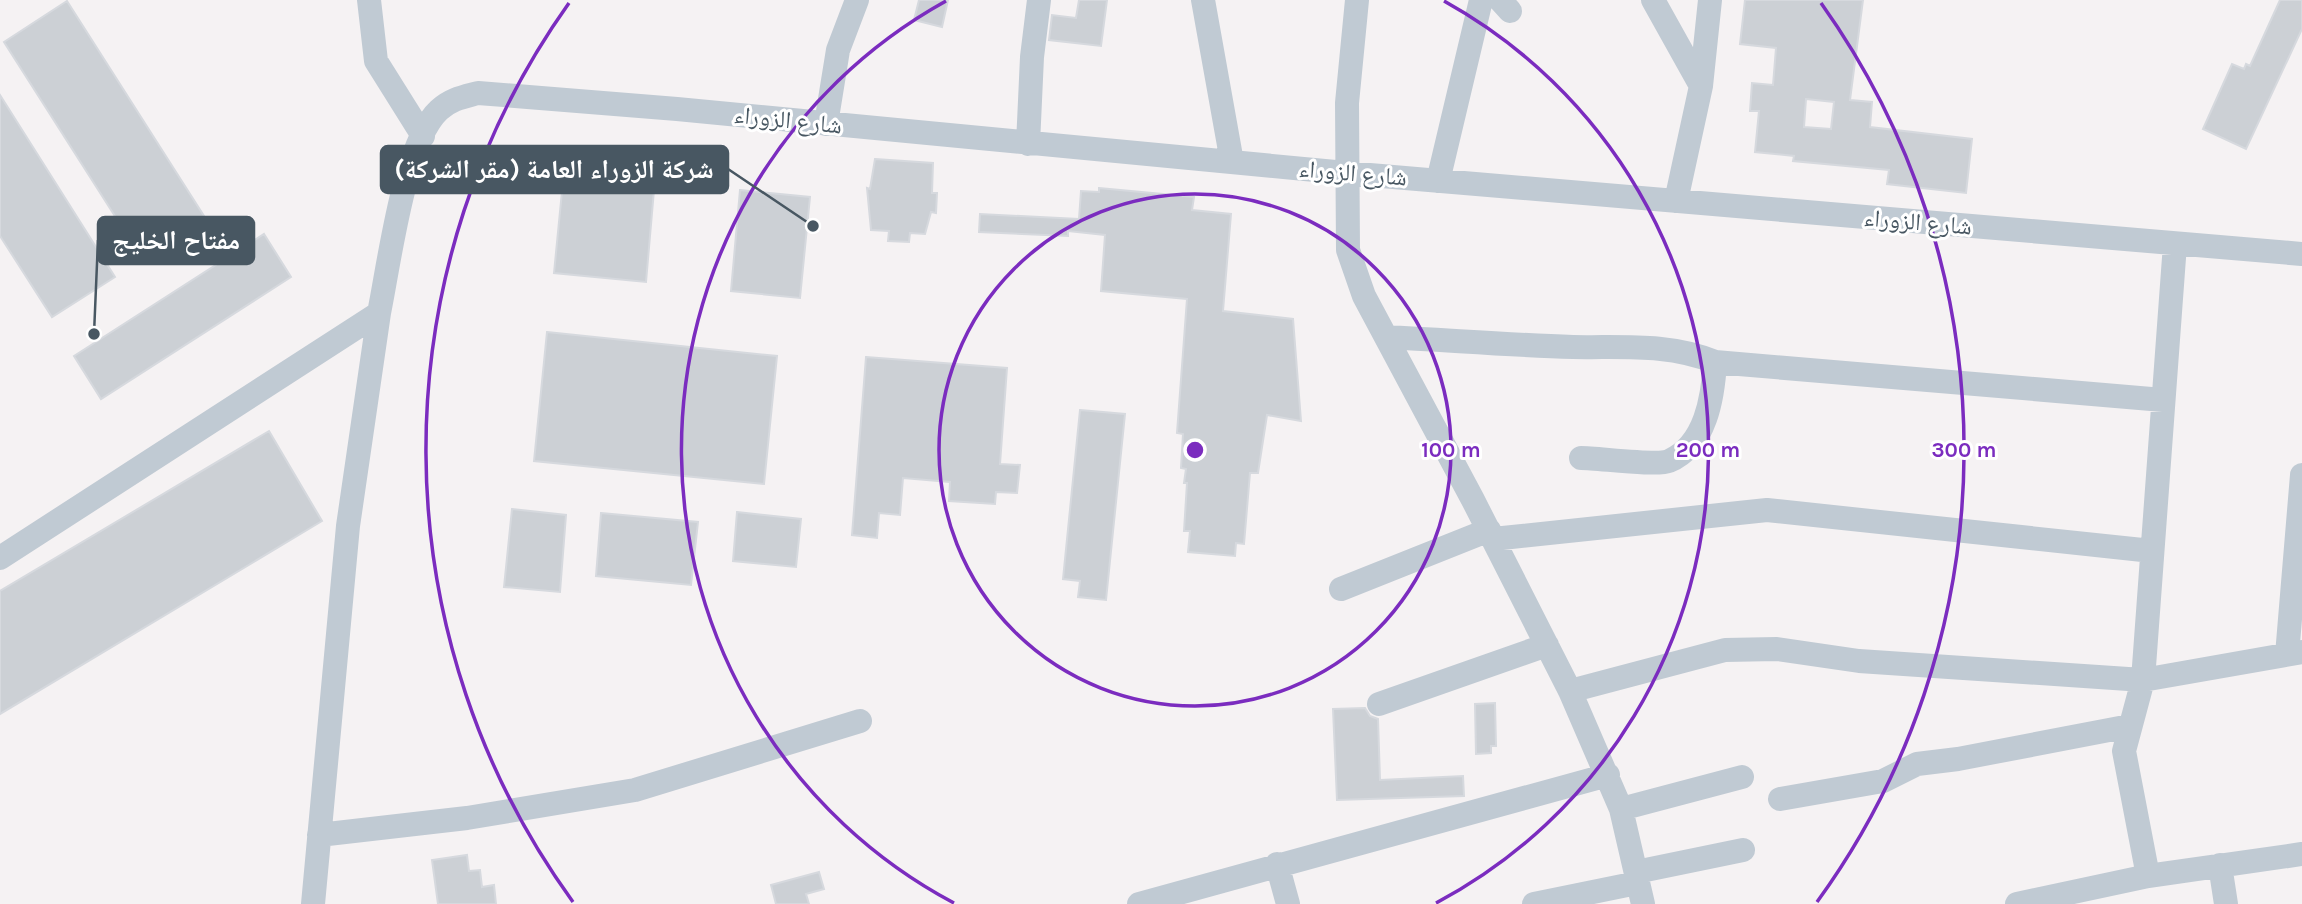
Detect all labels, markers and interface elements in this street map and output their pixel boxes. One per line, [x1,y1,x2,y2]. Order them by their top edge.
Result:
street label: شارع الزوراء [732,100,843,141]
callout: شركة الزوراء العامة (مقر الشركة) [381,146,728,193]
text: شركة الزوراء العامة (مقر الشركة) [394,154,714,185]
street label: شارع الزوراء [1298,154,1408,193]
street label: شارع الزوراء [1863,203,1973,242]
callout: مفتاح الخليج [98,217,254,264]
text: مفتاح الخليج [112,225,240,257]
centre of rings [1183,438,1207,462]
text: 100 m [1421,438,1481,462]
text: 200 m [1676,438,1740,462]
text: 300 m [1932,438,1996,462]

